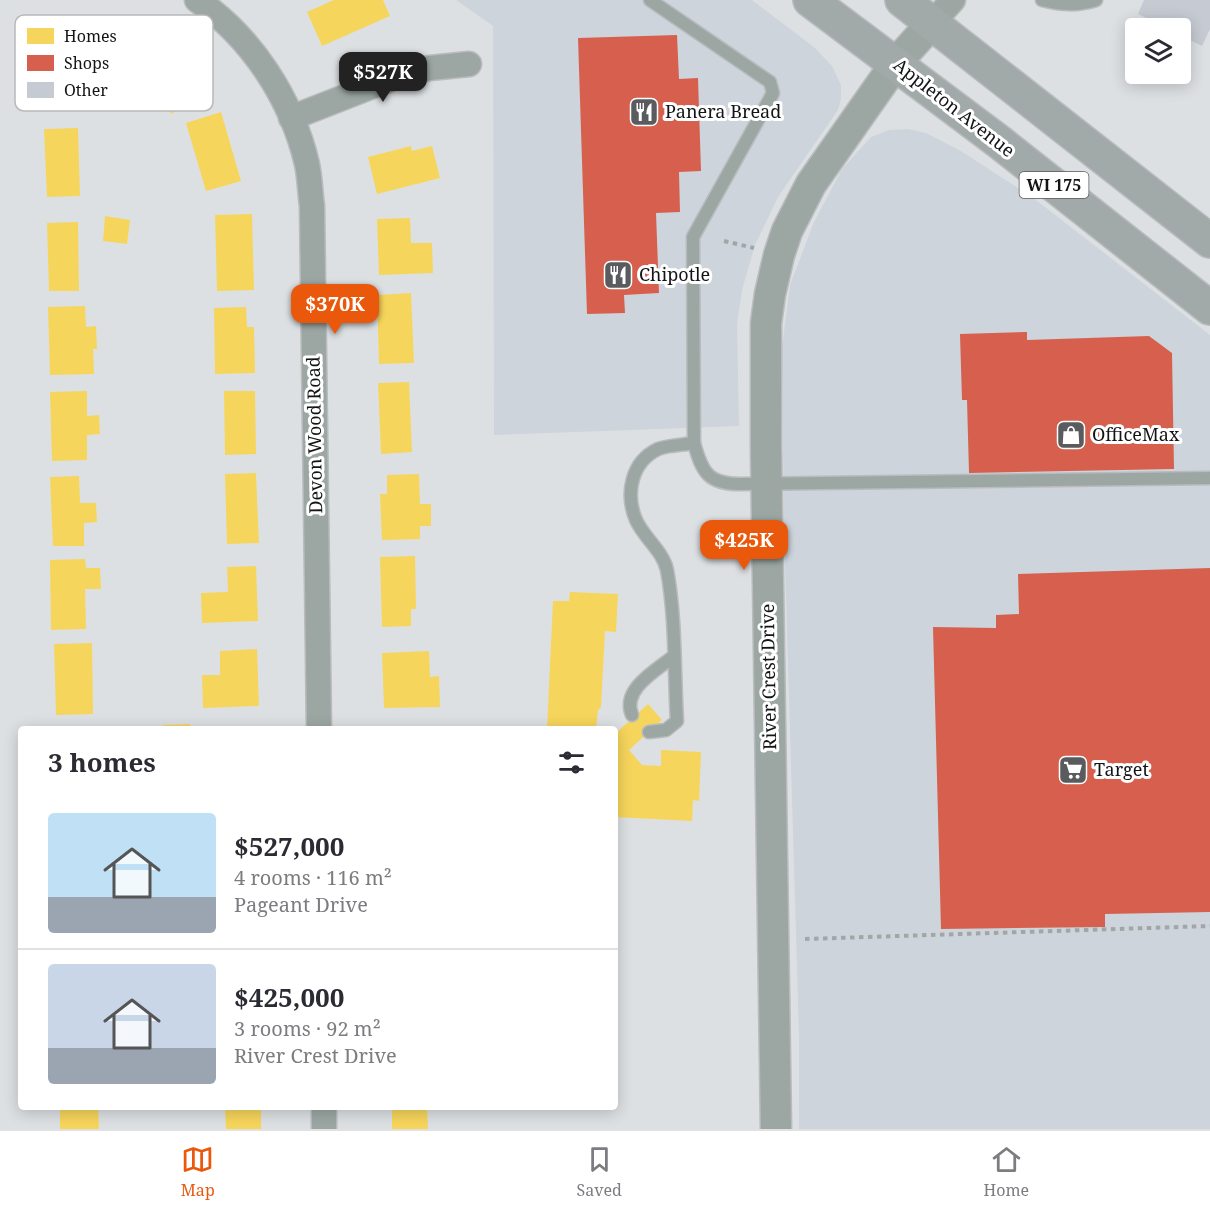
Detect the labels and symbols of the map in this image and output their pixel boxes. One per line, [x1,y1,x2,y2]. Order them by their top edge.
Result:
legend [15,15,213,111]
text: Homes [64,25,117,47]
text: Shops [64,52,109,74]
pin: $527K [341,52,425,103]
street label: Appleton Avenue [889,52,1020,162]
text: Other [64,79,108,101]
restaurant icon: Panera Bread [628,96,660,128]
place label: Panera Bread [665,99,781,123]
road number: WI 175 [1020,172,1088,198]
restaurant icon: Chipotle [602,259,634,291]
place label: Chipotle [639,262,710,286]
pin: $370K [293,284,377,335]
street label: Devon Wood Road [301,356,327,514]
shop icon: OfficeMax [1055,419,1087,451]
place label: OfficeMax [1092,422,1180,446]
pin: $425K [702,520,786,571]
street label: River Crest Drive [755,604,781,750]
supermarket icon: Target [1057,754,1089,786]
place label: Target [1094,757,1149,781]

